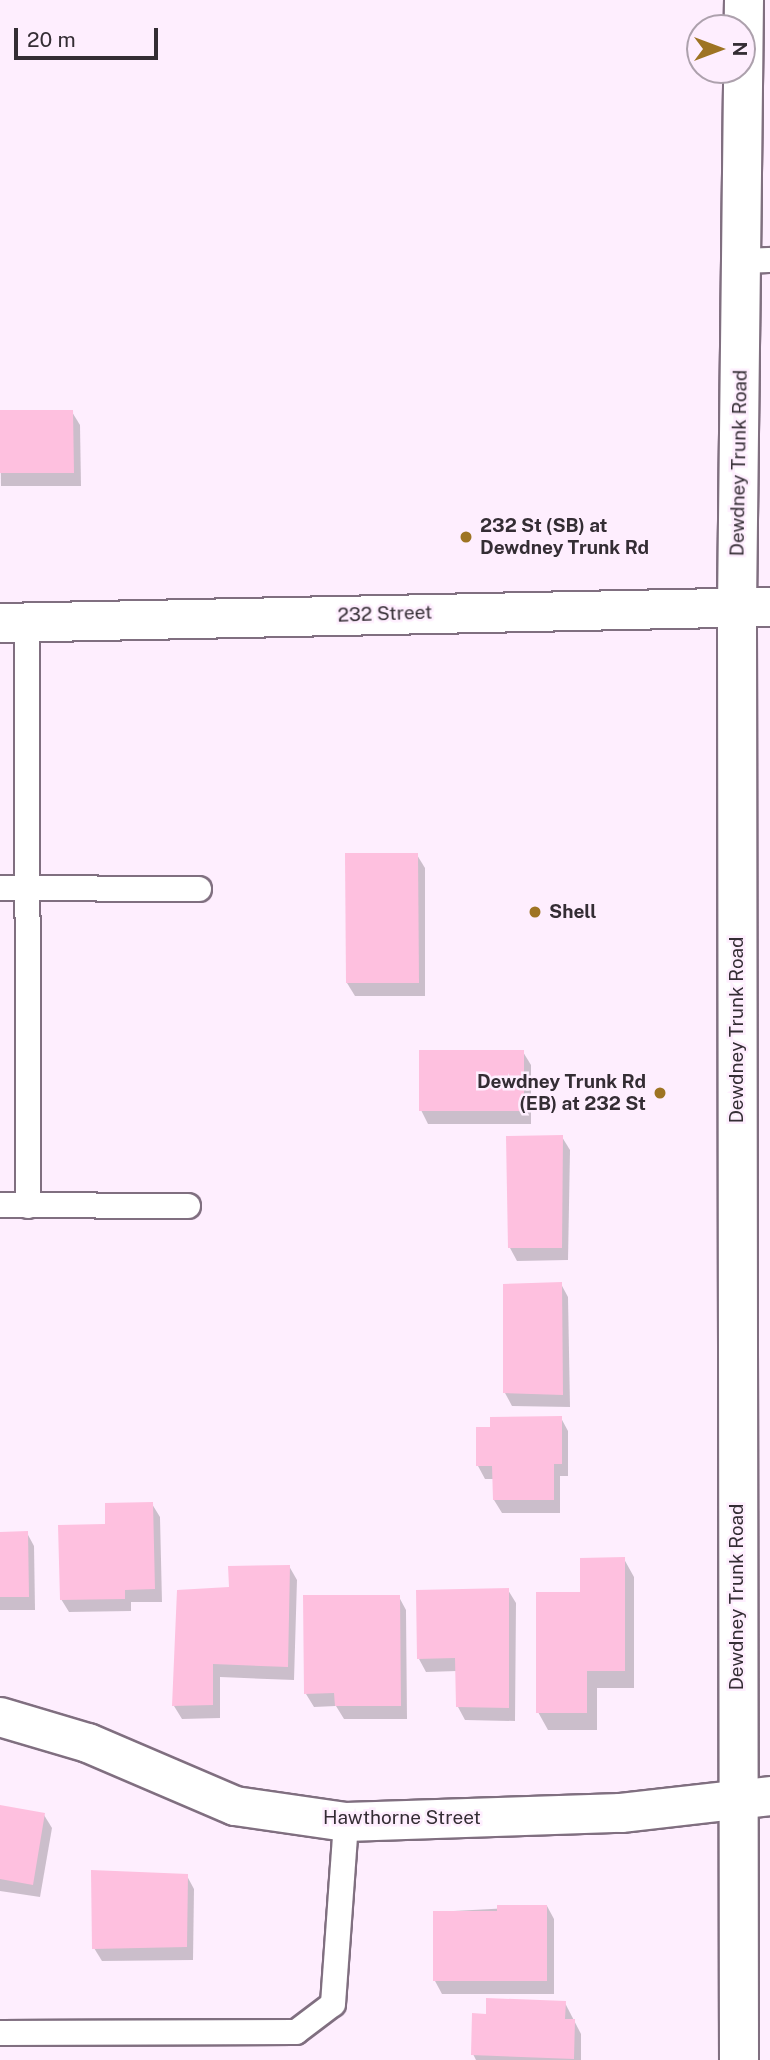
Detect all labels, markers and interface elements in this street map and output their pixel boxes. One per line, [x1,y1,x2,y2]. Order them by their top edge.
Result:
scale bar [18,14,161,58]
north arrow [686,14,756,84]
text: 20 m [27,27,76,52]
text: N [729,42,751,56]
street label: Dewdney Trunk Road [726,369,752,557]
place label: 232 St (SB) at Dewdney Trunk Rd [480,515,649,559]
marker: 232 St (SB) at Dewdney Trunk Rd [458,529,474,545]
street label: 232 Street [337,601,433,627]
place label: Shell [549,901,597,923]
marker: Shell [527,904,543,920]
street label: Dewdney Trunk Road [726,937,748,1123]
place label: Dewdney Trunk Rd (EB) at 232 St [477,1071,646,1115]
marker: Dewdney Trunk Rd (EB) at 232 St [652,1085,668,1101]
street label: Dewdney Trunk Road [726,1504,748,1690]
street label: Hawthorne Street [323,1807,481,1829]

